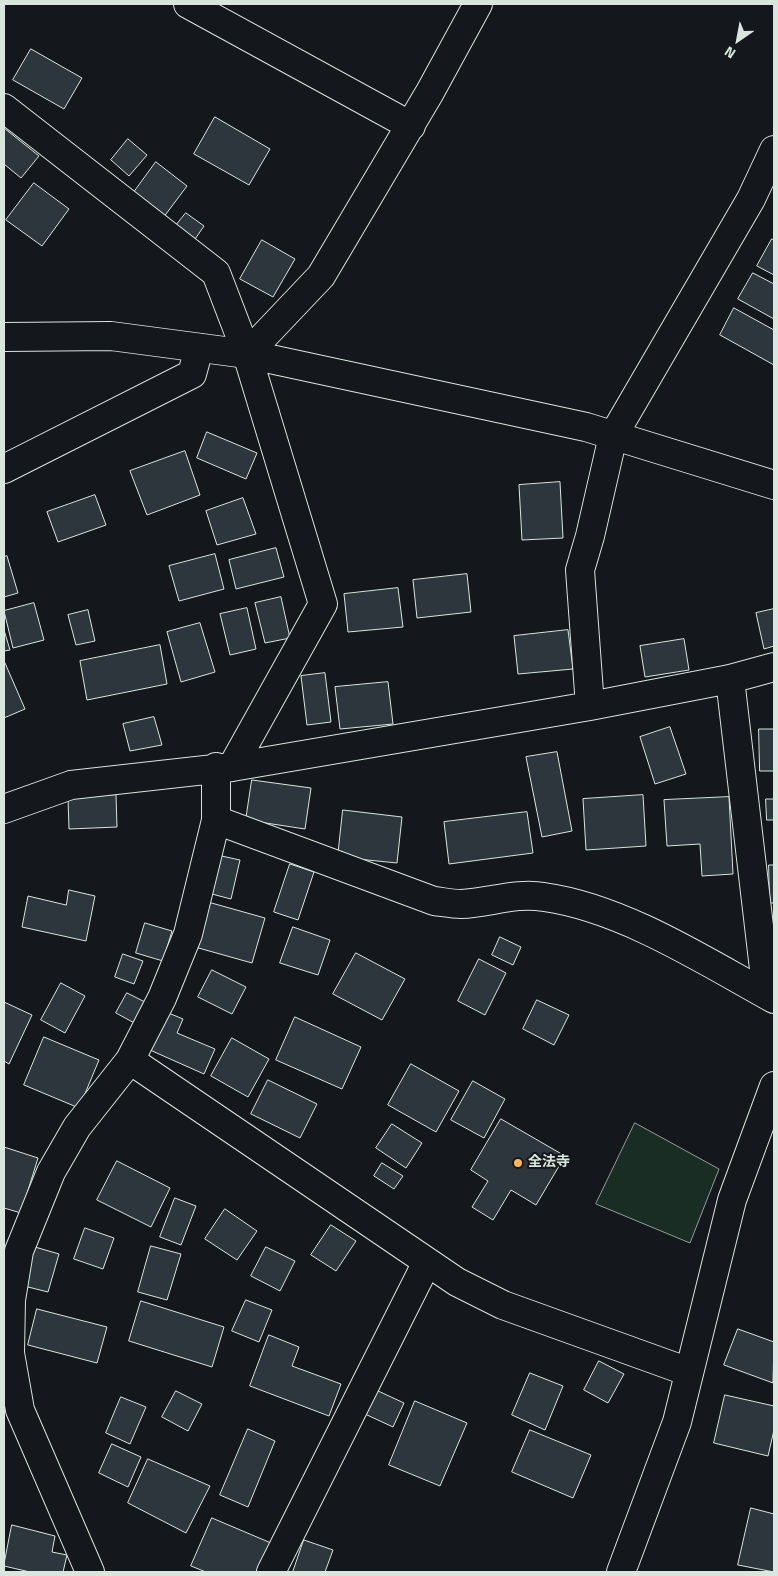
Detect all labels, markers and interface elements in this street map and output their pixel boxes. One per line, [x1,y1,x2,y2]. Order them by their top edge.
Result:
north arrow [713,15,763,65]
text: N [720,42,739,64]
place label: 全法寺 [528,1155,570,1171]
marker: 全法寺 [512,1157,524,1169]

